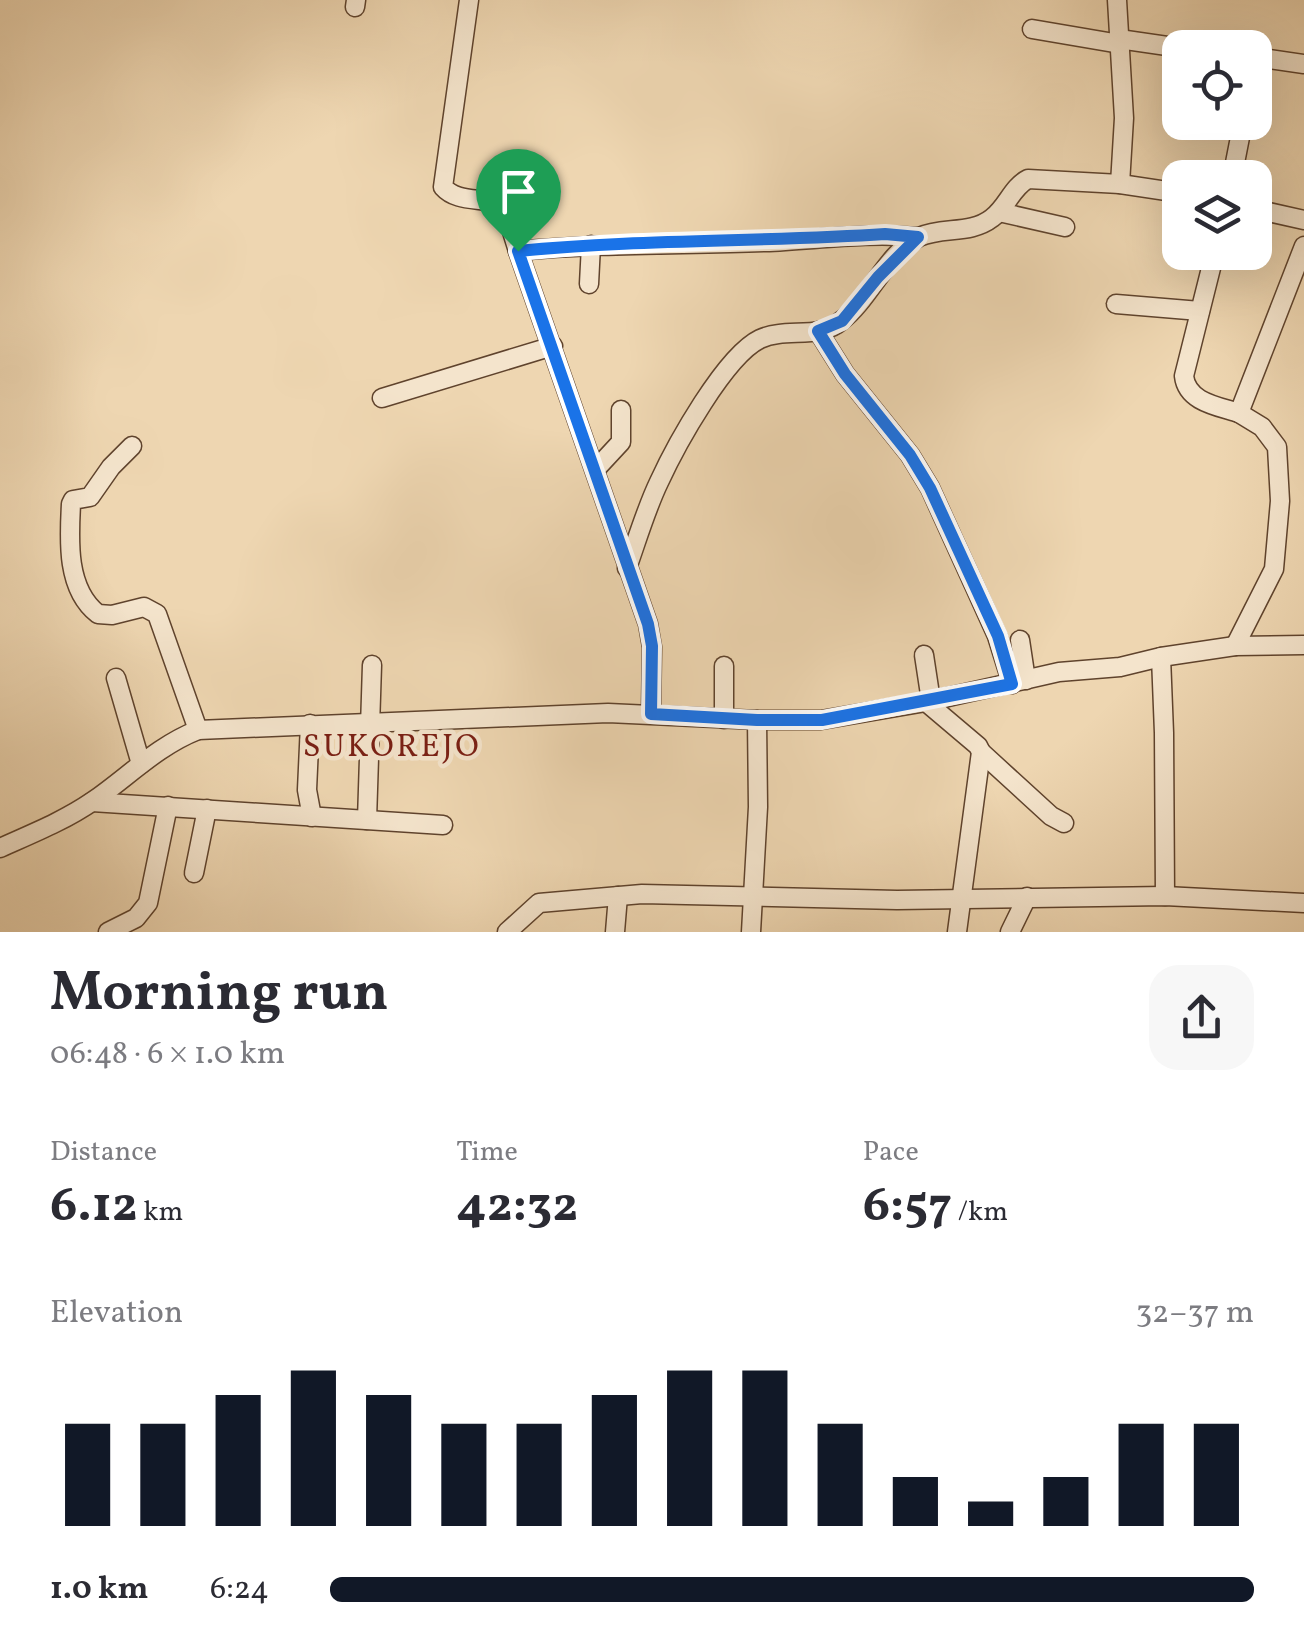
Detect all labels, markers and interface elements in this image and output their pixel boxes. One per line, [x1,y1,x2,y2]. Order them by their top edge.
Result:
map controls [1162,30,1272,270]
button: locate [1162,30,1272,140]
pin [476,149,561,252]
button: layers [1162,160,1272,270]
icon: arrive [491,164,546,219]
district label: SUKOREJO [303,726,481,770]
text: Morning run [50,957,389,1033]
button: share [1149,965,1254,1070]
text: 06:48 · 6 × 1.0 km [50,1033,285,1077]
text: Distance [50,1133,157,1172]
text: Time [456,1133,518,1172]
text: Pace [863,1133,919,1172]
text: 6.12 [50,1172,138,1242]
text: 42:32 [456,1172,578,1242]
text: 6:57 [863,1172,952,1242]
text: km [138,1193,183,1232]
text: /km [952,1193,1008,1232]
text: Elevation [50,1292,183,1336]
text: 32–37 m [1136,1292,1254,1336]
text: 1.0 km [50,1568,148,1612]
text: 6:24 [210,1568,269,1612]

